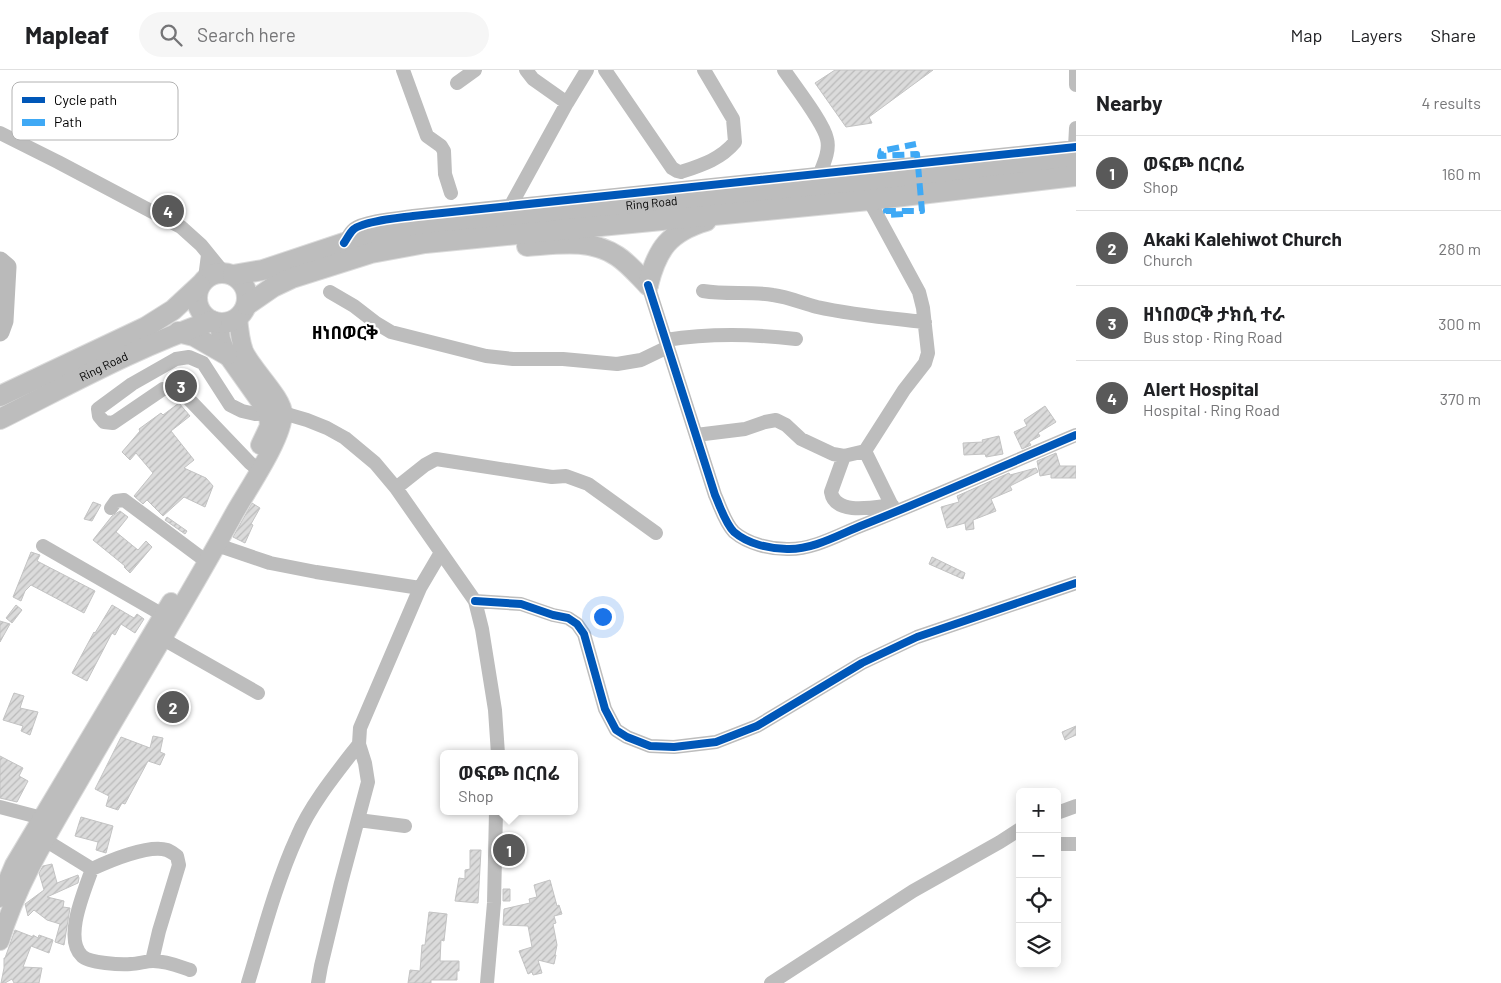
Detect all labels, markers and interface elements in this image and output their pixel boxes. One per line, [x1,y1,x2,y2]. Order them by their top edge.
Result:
search box [139,12,489,57]
text: Mapleaf [25,20,109,49]
icon: search [157,21,185,49]
text: Search here [197,23,296,46]
text: Map [1290,24,1322,46]
text: Layers [1350,24,1403,46]
text: Share [1431,24,1476,46]
legend [12,82,178,140]
text: Nearby [1096,90,1162,115]
text: Cycle path [54,91,117,108]
text: 4 results [1421,93,1481,112]
text: Path [54,113,82,130]
text: ወፍጮ በርበሬ [1143,152,1244,175]
text: 1 [1109,164,1115,183]
text: 160 m [1442,164,1481,183]
text: Shop [1143,177,1178,196]
pin: 4 [152,192,184,230]
street label: Ring Road [625,193,678,212]
text: Akaki Kalehiwot Church [1143,227,1342,250]
text: 2 [1108,239,1116,258]
text: 280 m [1439,239,1481,258]
text: Church [1143,250,1193,269]
text: ዘነበወርቅ ታክሲ ተራ [1143,302,1285,325]
text: 3 [1108,314,1116,333]
text: 300 m [1438,314,1481,333]
district label: ዘነበወርቅ [312,321,379,343]
text: Bus stop · Ring Road [1143,327,1283,346]
street label: Ring Road [77,348,130,384]
pin: 3 [165,367,197,405]
text: Alert Hospital [1143,377,1259,400]
text: 4 [1107,389,1117,408]
text: 370 m [1440,389,1481,408]
text: Hospital · Ring Road [1143,400,1280,419]
your location [590,604,616,630]
pin: 2 [157,688,189,726]
popup [440,750,578,815]
text: ወፍጮ በርበሬ [458,761,560,784]
text: Shop [458,786,494,805]
map controls [1016,788,1061,968]
button: + [1016,788,1061,833]
pin: 1 [493,831,525,869]
button: − [1016,833,1061,878]
button: locate [1016,878,1061,923]
button: layers [1016,923,1061,968]

